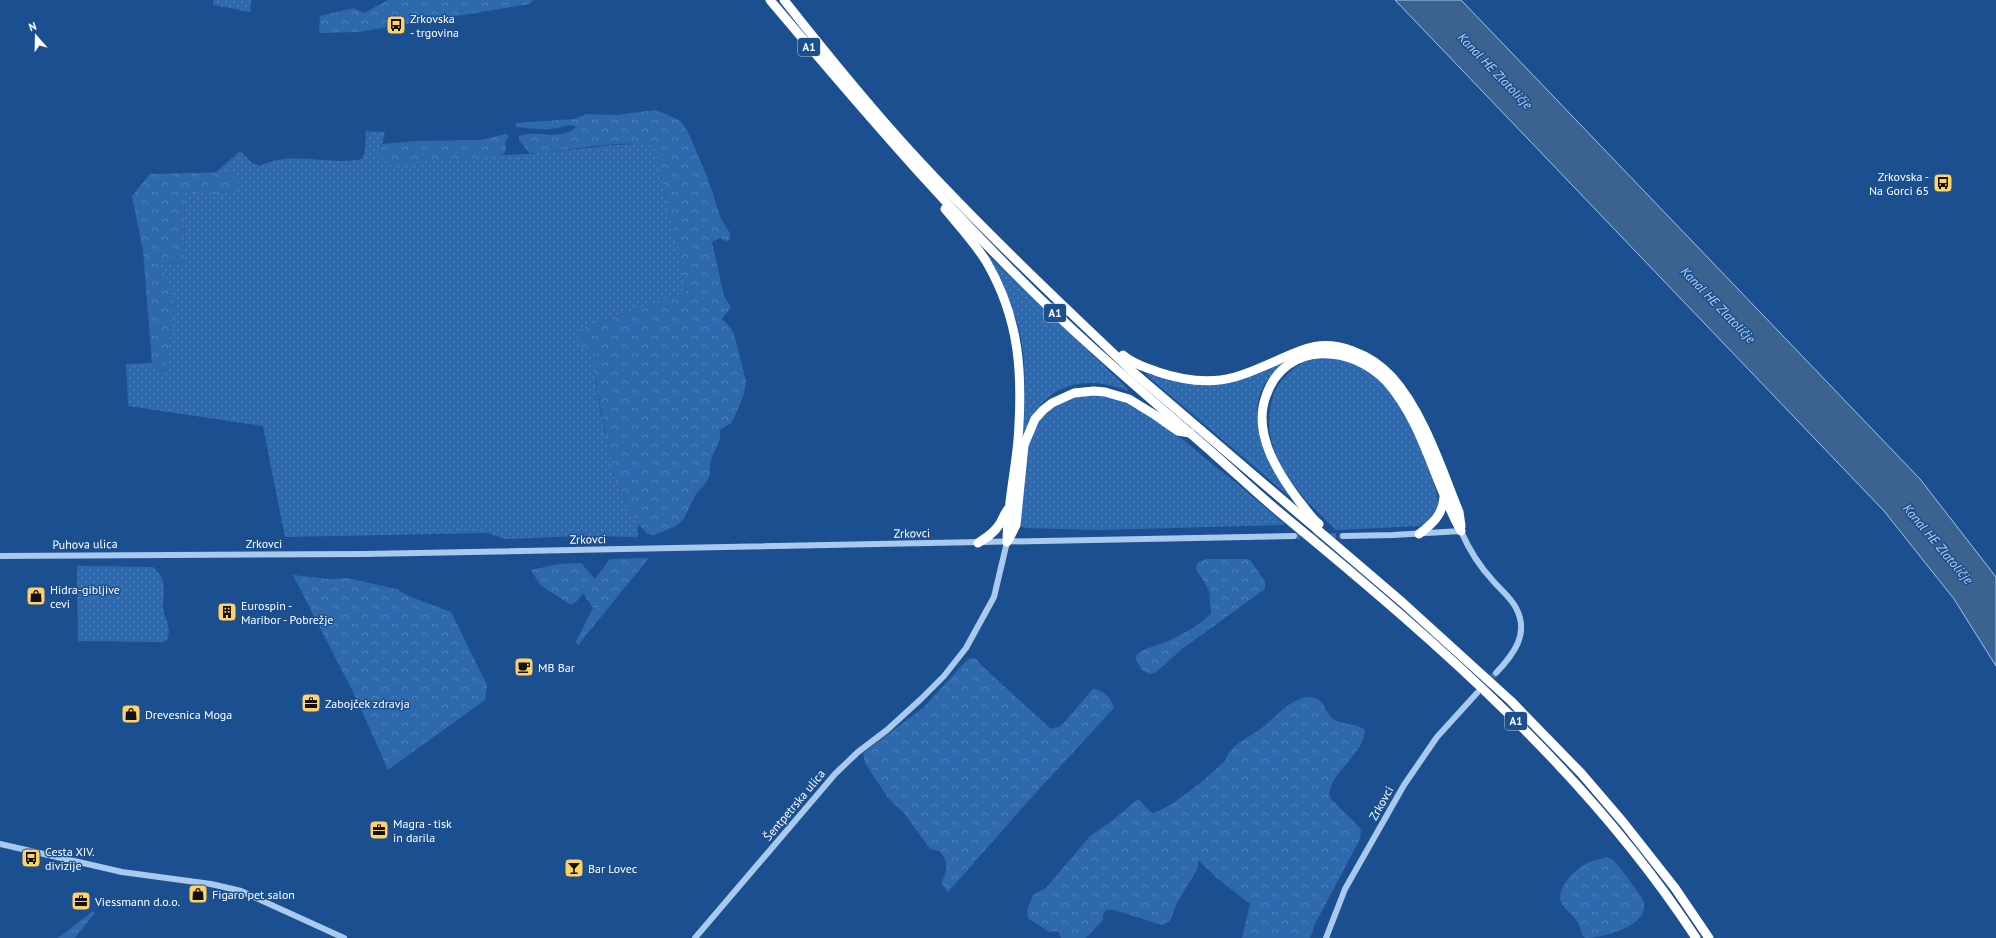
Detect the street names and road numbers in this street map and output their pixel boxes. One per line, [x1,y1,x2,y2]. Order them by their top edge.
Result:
road number: A1 [798,38,820,56]
road number: A1 [1044,304,1066,322]
street label: Zrkovci [894,525,930,541]
street label: Zrkovci [570,531,606,547]
street label: Puhova ulica [52,536,118,552]
street label: Zrkovci [246,536,282,551]
road number: A1 [1505,712,1527,730]
street label: Šentpetrska ulica [760,766,828,844]
street label: Zrkovci [1366,783,1396,823]

